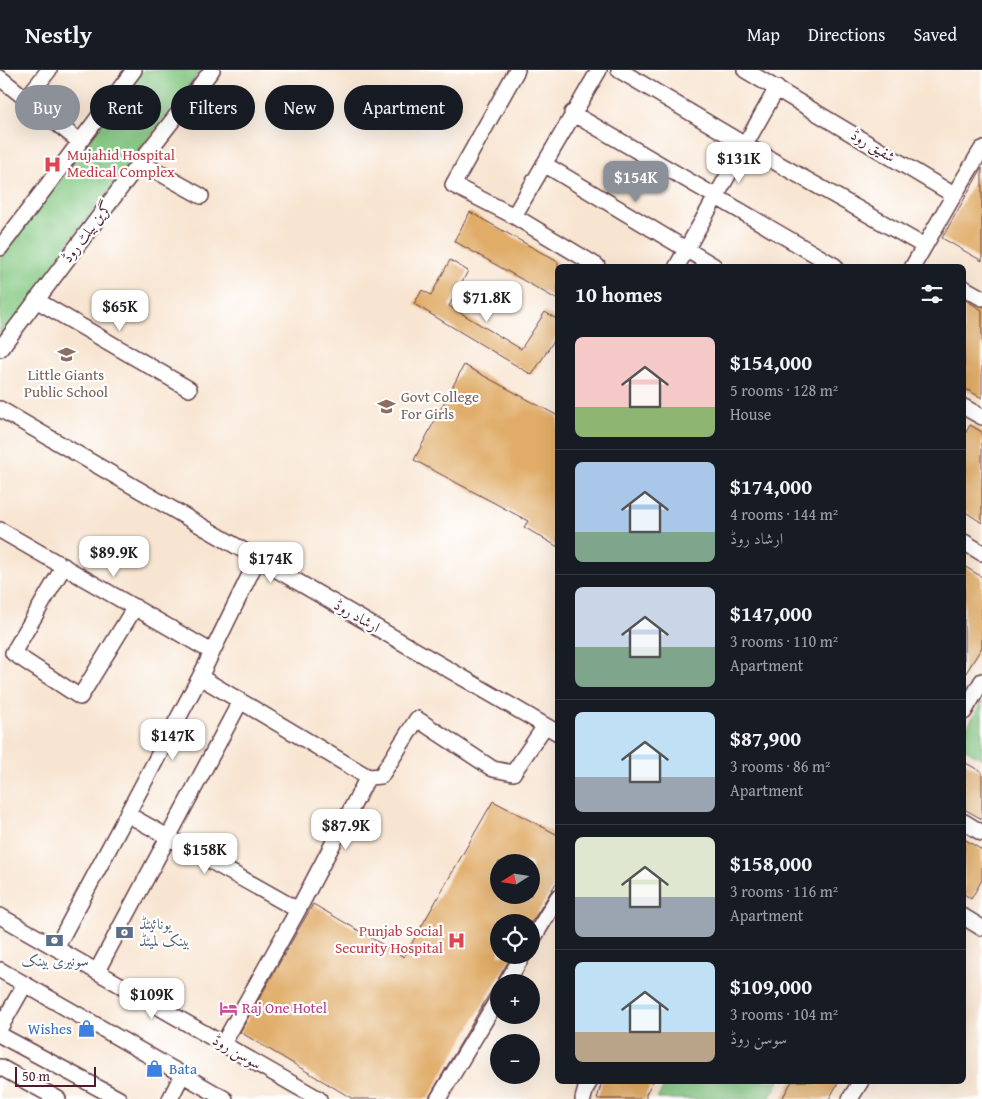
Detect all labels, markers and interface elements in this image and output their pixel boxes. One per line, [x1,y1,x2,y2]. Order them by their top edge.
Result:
text: Nestly [25,17,92,52]
text: Map [747,21,780,48]
text: Directions [808,21,885,48]
text: Saved [913,21,957,48]
chip: Buy [15,85,80,130]
chip: Rent [90,85,161,130]
chip: Filters [171,85,255,130]
chip: New [265,85,334,130]
chip: Apartment [344,85,463,130]
street label: شفیق روڈ [847,124,900,167]
pin: $131K [704,142,774,184]
place label: Mujahid Hospital Medical Complex [67,144,175,182]
text: $131K [717,146,761,170]
hospital icon: Mujahid Hospital Medical Complex [43,154,63,174]
pin: $154K [601,160,671,203]
text: $154K [614,165,658,189]
street label: گرین بیلٹ روڈ [56,197,117,267]
text: 10 homes [575,279,662,310]
pin: $71.8K [446,280,528,323]
icon: filters [918,280,946,308]
text: $71.8K [463,285,511,309]
pin: $65K [90,290,150,332]
text: $65K [103,294,137,318]
school or university icon: Little Giants Public School [56,344,76,364]
text: $154,000 [730,347,812,378]
icon: home [615,357,675,417]
place label: Little Giants Public School [24,364,108,402]
text: 5 rooms · 128 m² [730,378,838,402]
place label: Govt College For Girls [401,386,479,424]
school or university icon: Govt College For Girls [377,396,397,416]
text: House [730,402,771,426]
text: $174,000 [730,471,812,502]
icon: home [615,482,675,542]
text: 4 rooms · 144 m² [730,502,838,526]
text: ارشاد روڈ [730,526,783,550]
pin: $89.9K [73,536,155,578]
text: $89.9K [90,540,138,564]
pin: $174K [236,542,306,584]
text: $174K [249,546,293,570]
street label: ارشاد روڈ [330,594,384,637]
text: $147,000 [730,598,812,629]
icon: home [615,607,675,667]
text: 3 rooms · 110 m² [730,629,838,653]
text: Apartment [730,653,803,677]
pin: $147K [138,718,208,761]
text: $147K [151,723,195,747]
text: $87,900 [730,723,801,754]
icon: home [615,732,675,792]
text: 3 rooms · 86 m² [730,754,830,778]
text: Apartment [730,778,803,802]
pin: $87.9K [305,808,387,851]
text: $87.9K [322,813,370,837]
pin: $158K [170,832,240,875]
text: $158K [183,837,227,861]
text: $158,000 [730,848,812,879]
north arrow [490,854,540,904]
map controls [490,854,540,1084]
icon: home [615,857,675,917]
text: 3 rooms · 116 m² [730,879,838,903]
text: Apartment [730,903,803,927]
place label: یونائیٹڈ بینک لمیٹڈ [139,913,190,951]
button: locate [490,914,540,964]
place label: Punjab Social Security Hospital [335,920,443,958]
bank icon: یونائیٹڈ بینک لمیٹڈ [115,923,135,943]
bank icon: سونیری بینک [45,930,65,950]
hospital icon: Punjab Social Security Hospital [447,930,467,950]
place label: سونیری بینک [21,950,89,971]
text: $109,000 [730,971,812,1002]
button: + [490,974,540,1024]
pin: $109K [117,978,187,1020]
text: $109K [130,982,174,1006]
icon: home [615,982,675,1042]
place label: Raj One Hotel [242,997,327,1018]
hotel icon: Raj One Hotel [218,998,238,1018]
text: 3 rooms · 104 m² [730,1002,838,1026]
place label: Wishes [28,1018,72,1039]
shop icon: Wishes [76,1019,96,1039]
text: سوسن روڈ [730,1026,787,1050]
street label: سوسن روڈ [209,1029,266,1074]
button: − [490,1034,540,1084]
place label: Bata [169,1058,197,1079]
shop icon: Bata [145,1059,165,1079]
scale bar [15,1064,96,1087]
text: 50 m [22,1066,50,1086]

